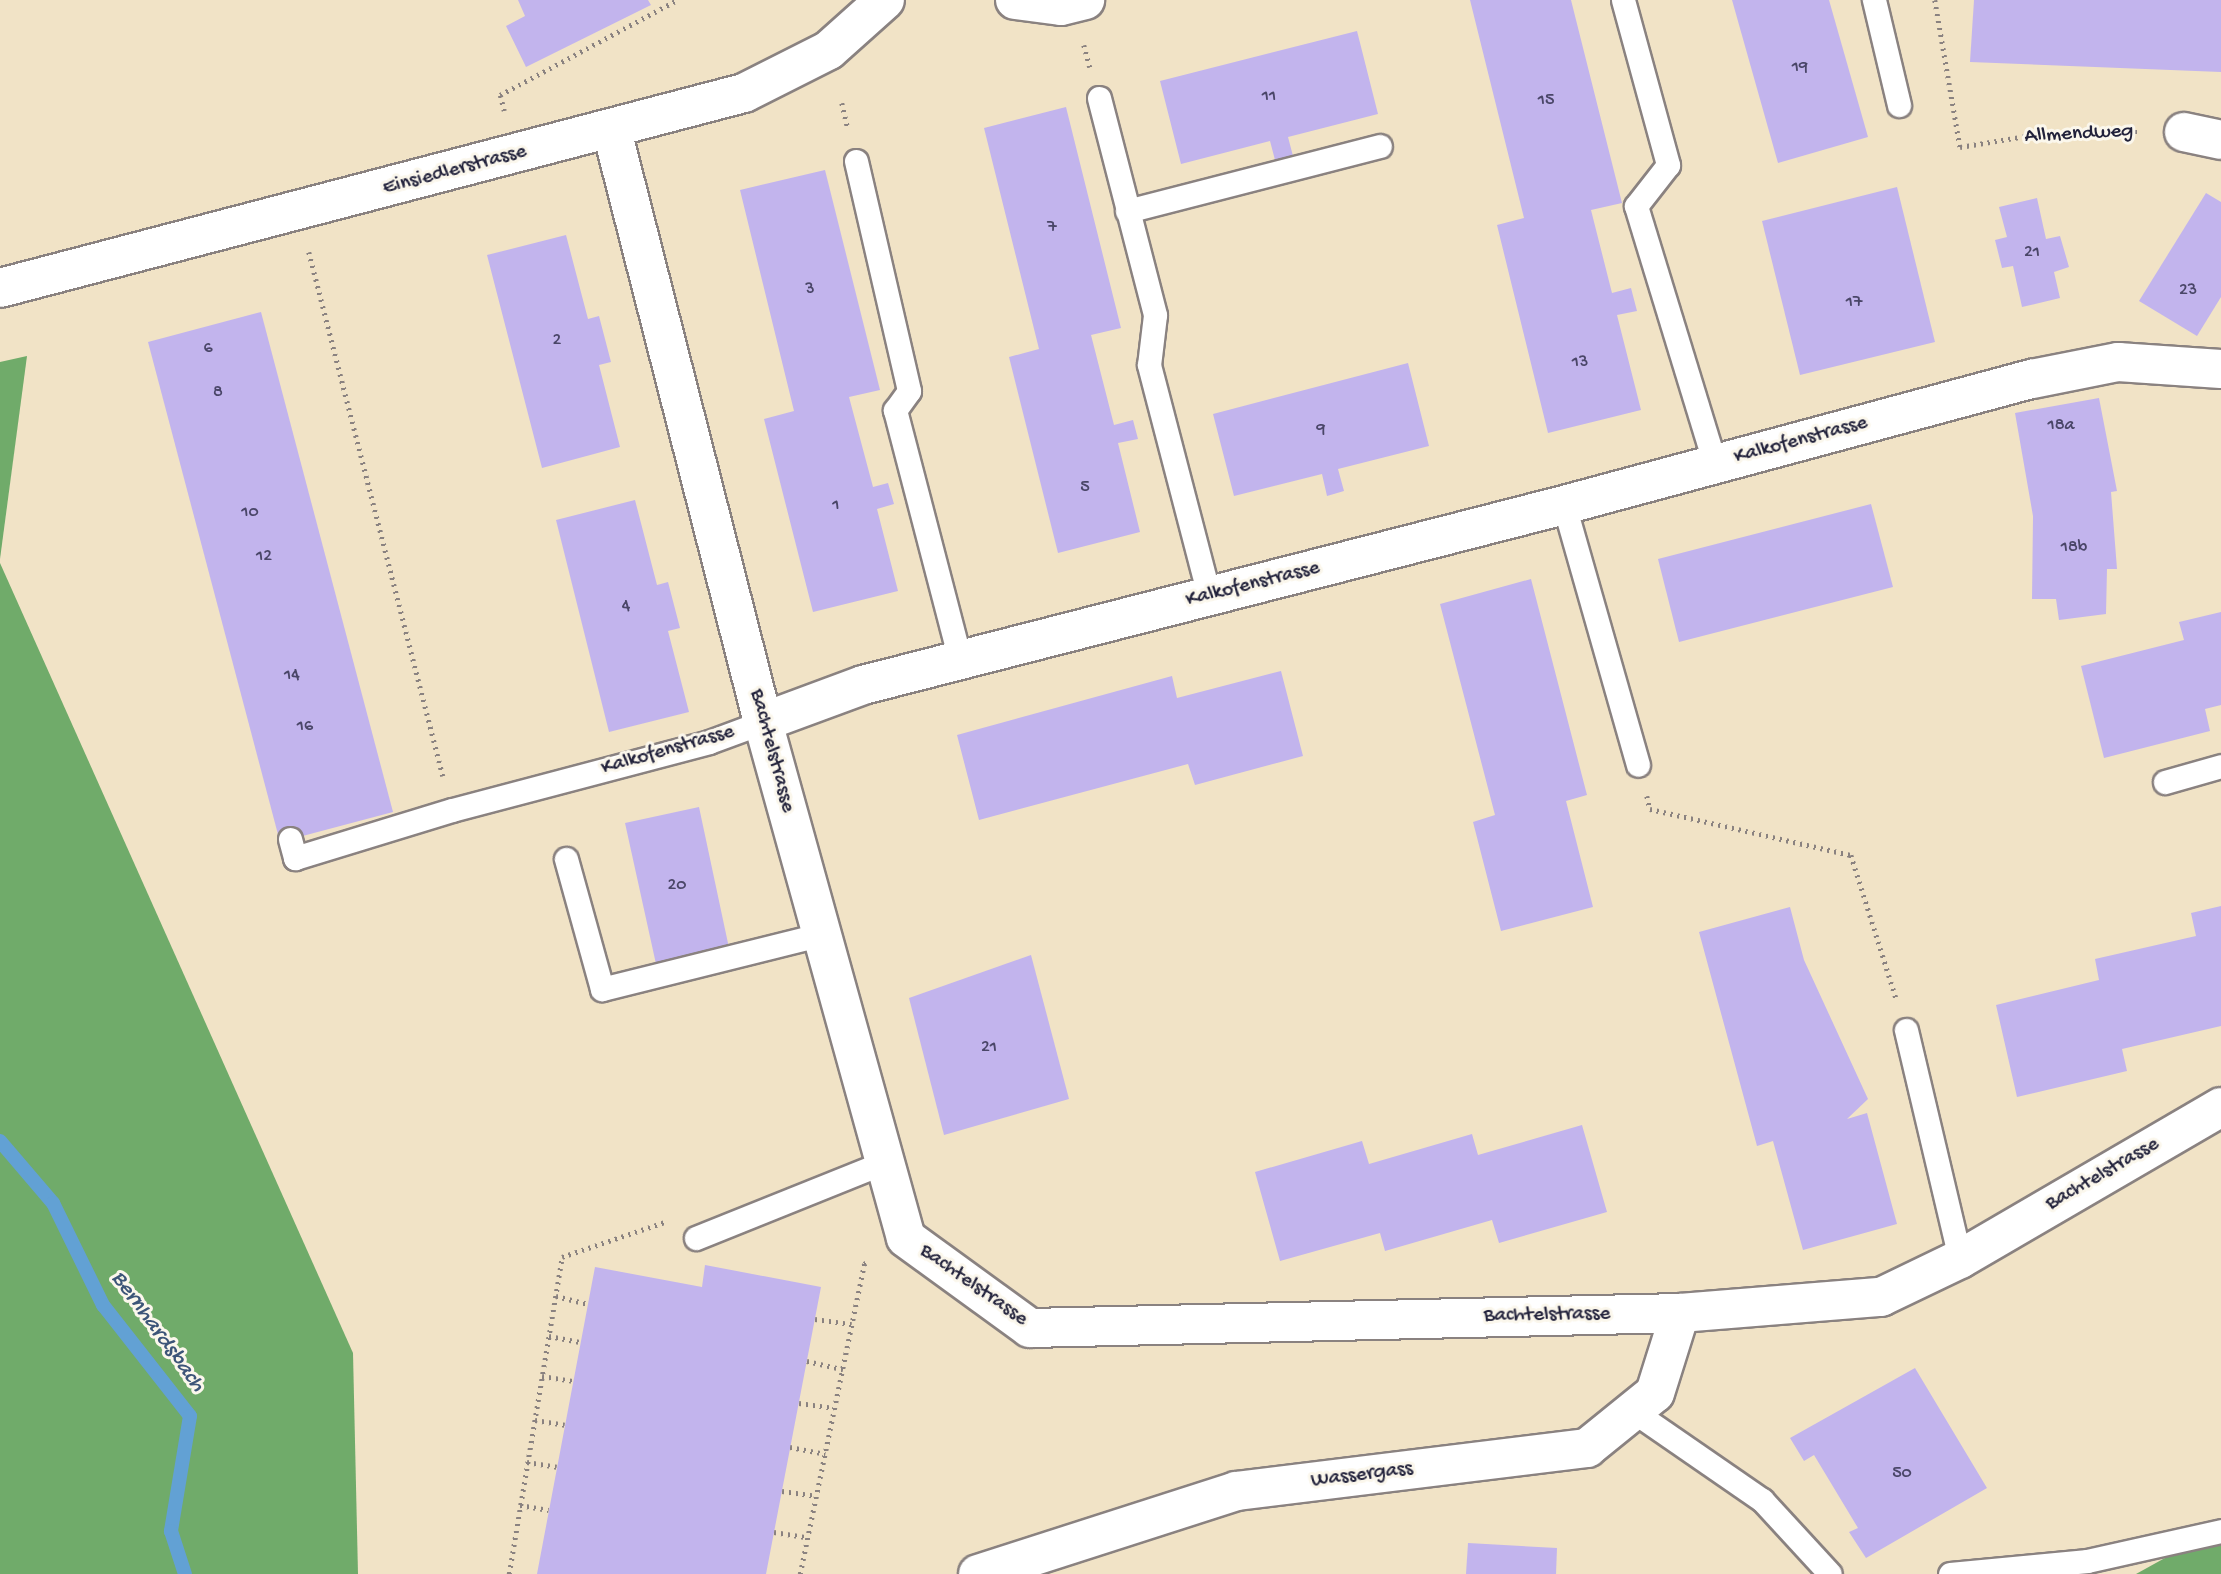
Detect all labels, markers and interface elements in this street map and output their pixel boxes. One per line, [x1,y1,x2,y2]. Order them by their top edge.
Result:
house number: 19 [1792,57,1808,79]
house number: 11 [1262,86,1276,108]
house number: 15 [1538,90,1554,112]
street label: Allmendweg [2024,120,2134,150]
street label: Einsiedlerstrasse [380,140,530,202]
house number: 7 [1047,217,1057,239]
house number: 21 [2024,242,2040,264]
house number: 3 [805,279,815,301]
house number: 23 [2179,280,2197,302]
house number: 17 [1846,292,1862,314]
house number: 2 [553,330,561,352]
house number: 6 [203,338,213,360]
house number: 13 [1572,352,1588,374]
house number: 8 [213,382,223,404]
street label: Kalkofenstrasse [1732,411,1870,471]
house number: 18a [2047,415,2075,437]
house number: 9 [1316,419,1326,441]
house number: 5 [1080,477,1090,499]
house number: 1 [832,495,840,517]
house number: 10 [241,502,259,524]
house number: 18b [2061,537,2087,559]
house number: 12 [256,546,272,568]
street label: Kalkofenstrasse [1183,556,1323,614]
house number: 4 [622,596,630,618]
house number: 14 [284,665,300,687]
street label: Bachtelstrasse [742,687,800,815]
house number: 16 [297,716,313,738]
street label: Kalkofenstrasse [599,720,737,782]
house number: 20 [667,875,687,897]
house number: 21 [981,1037,997,1059]
street label: Bachtelstrasse [2042,1132,2164,1218]
street label: Bachtelstrasse [914,1239,1032,1333]
water label: Bernhardsbach [104,1266,210,1398]
street label: Bachtelstrasse [1484,1302,1610,1330]
street label: Wassergass [1310,1457,1414,1495]
house number: 50 [1892,1463,1912,1485]

